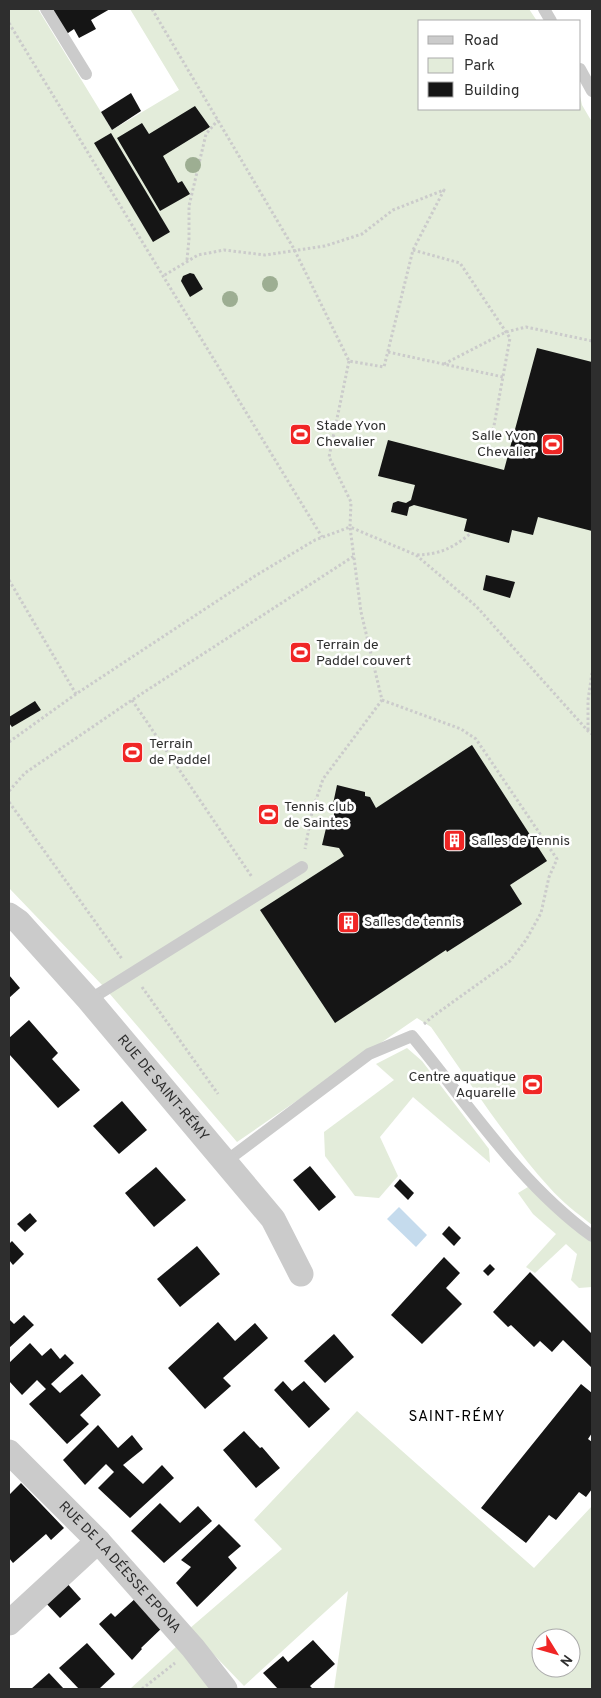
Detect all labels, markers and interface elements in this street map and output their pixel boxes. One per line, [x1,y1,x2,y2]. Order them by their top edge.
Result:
legend [418,20,581,110]
text: Road [464,32,499,51]
text: Park [464,57,495,76]
text: Building [464,82,519,101]
place label: Stade Yvon Chevalier [316,418,386,451]
sports icon: Stade Yvon Chevalier [288,422,312,446]
place label: Salle Yvon Chevalier [472,428,537,461]
sports icon: Salle Yvon Chevalier [540,432,564,456]
place label: Terrain de Paddel couvert [316,637,411,670]
sports icon: Terrain de Paddel couvert [288,641,312,665]
place label: Terrain de Paddel [149,736,211,769]
sports icon: Terrain de Paddel [121,740,145,764]
place label: Tennis club de Saintes [284,799,354,832]
sports icon: Tennis club de Saintes [256,803,280,827]
building icon: Salles de Tennis [443,829,467,853]
place label: Salles de Tennis [471,833,570,850]
building icon: Salles de tennis [336,910,360,934]
place label: Salles de tennis [364,914,462,931]
street label: RUE DE SAINT-RÉMY [114,1032,212,1144]
place label: Centre aquatique Aquarelle [408,1069,516,1102]
sports icon: Centre aquatique Aquarelle [520,1073,544,1097]
district label: SAINT-RÉMY [408,1407,506,1427]
street label: RUE DE LA DÉESSE EPONA [55,1498,184,1637]
north arrow [531,1628,581,1678]
text: N [555,1651,575,1669]

